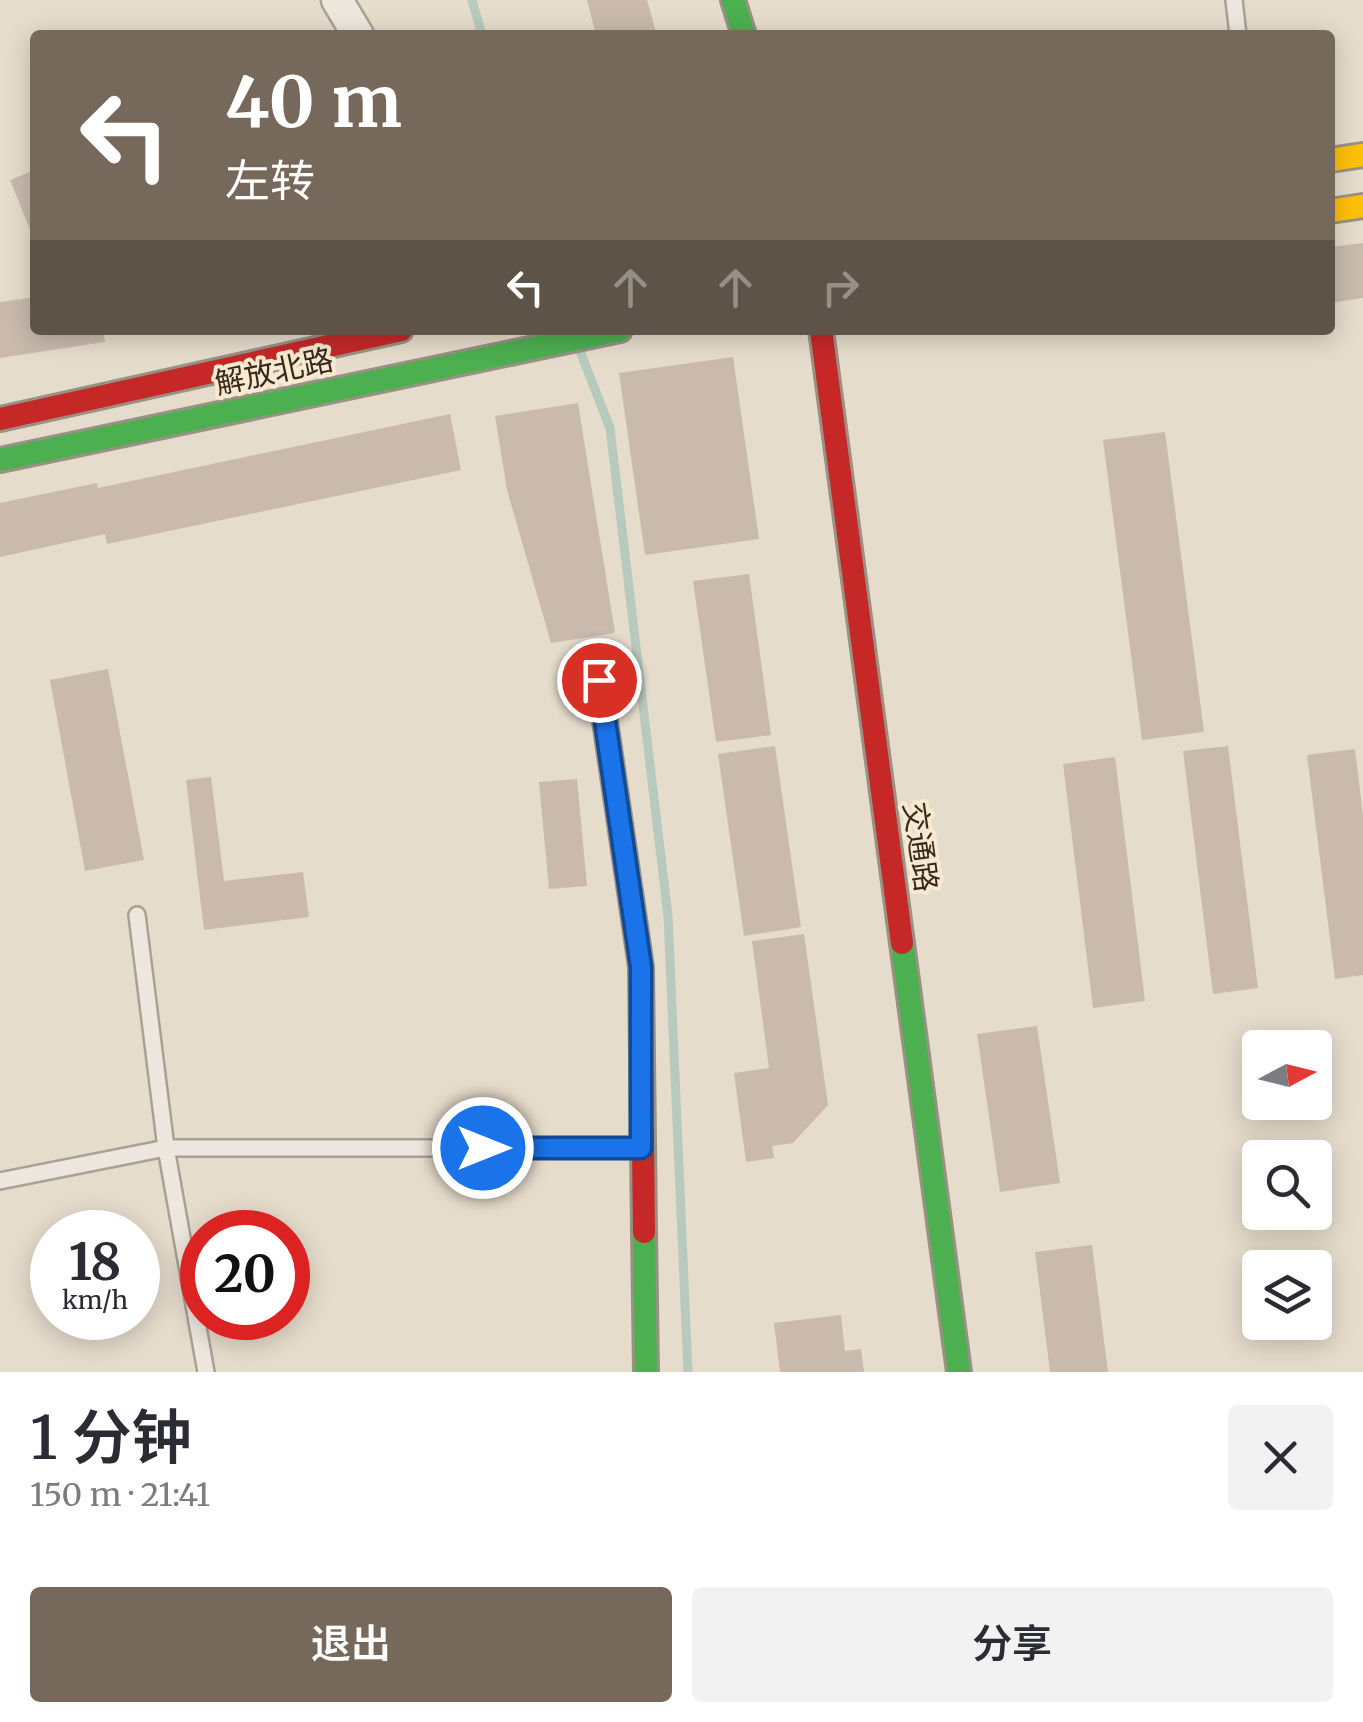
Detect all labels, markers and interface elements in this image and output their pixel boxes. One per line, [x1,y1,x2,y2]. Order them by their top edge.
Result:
text: 40 m [225,58,402,146]
icon: left [60,70,190,200]
text: 左转 [225,153,315,209]
icon: left [498,260,553,315]
icon: ahead [603,260,658,315]
icon: ahead [708,260,763,315]
icon: right [813,260,868,315]
street label: 解放北路 [211,340,336,402]
pin [557,638,642,723]
icon: arrive [572,653,627,708]
street label: 交通路 [896,800,946,894]
north arrow [1242,1030,1332,1120]
map controls [1242,1030,1332,1340]
position arrow [431,1096,535,1200]
button: search [1242,1140,1332,1230]
speed limit sign: 20 [180,1210,310,1340]
text: 18 [69,1231,121,1294]
button: layers [1242,1250,1332,1340]
text: km/h [62,1284,128,1316]
text: 1 分钟 [30,1400,192,1475]
button: close [1228,1405,1333,1510]
text: 150 m · 21:41 [30,1475,210,1515]
button: 退出 [30,1587,672,1702]
button: 分享 [692,1587,1333,1702]

